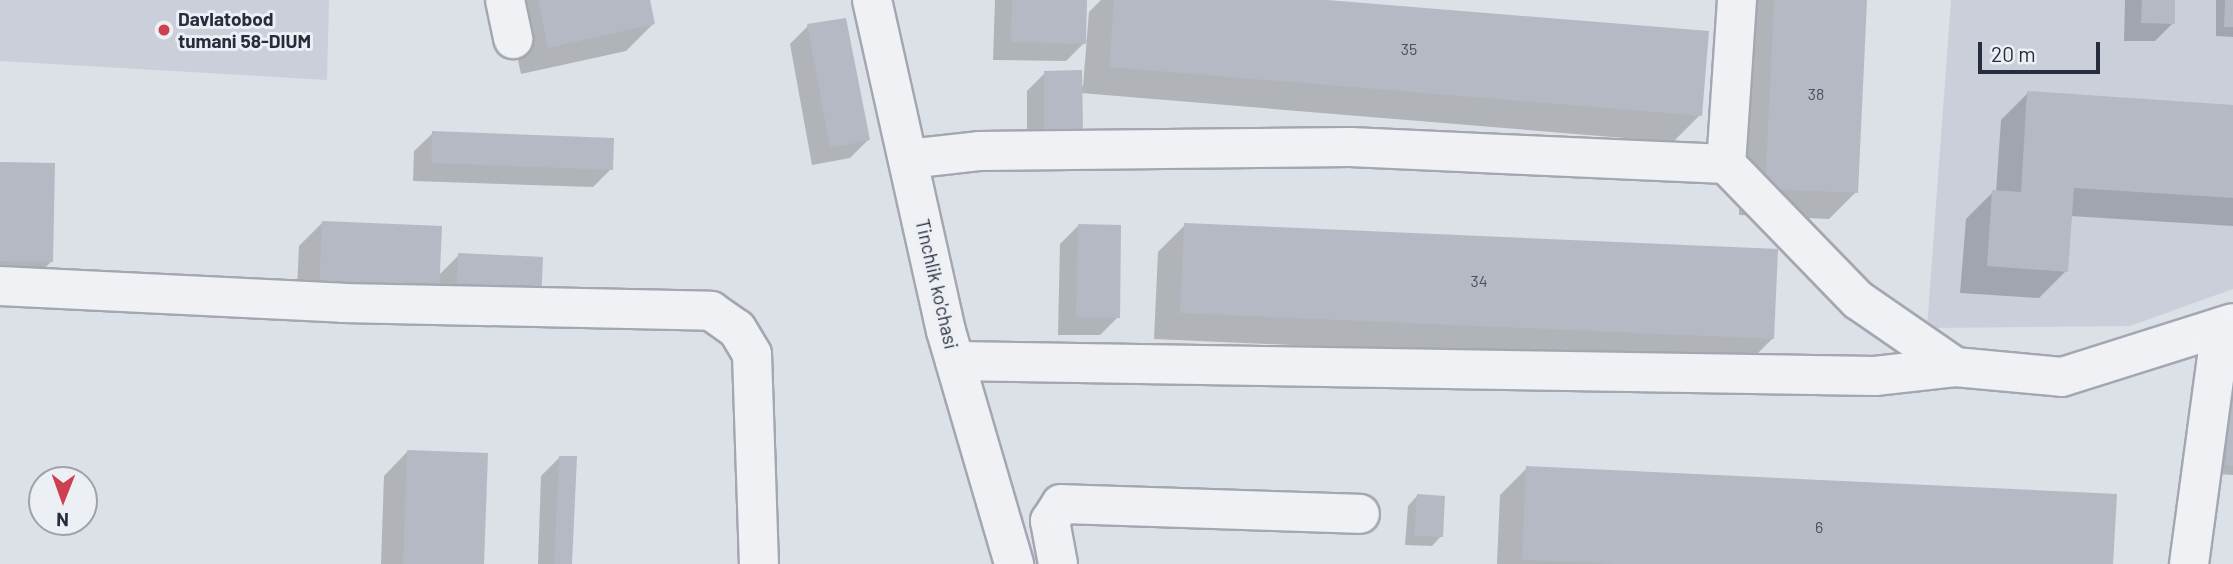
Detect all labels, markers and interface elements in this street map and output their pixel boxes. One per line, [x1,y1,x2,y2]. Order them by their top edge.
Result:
place label: Davlatobod tumani 58-DIUM [178,8,311,52]
marker: Davlatobod tumani 58-DIUM [156,22,172,38]
scale bar [1981,28,2104,72]
house number: 35 [1401,39,1417,59]
text: 20 m [1991,41,2036,66]
house number: 38 [1808,84,1824,104]
street label: Tinchlik ko'chasi [911,217,963,351]
house number: 34 [1470,271,1488,291]
north arrow [28,466,98,536]
text: N [56,509,69,532]
house number: 6 [1815,517,1823,537]

